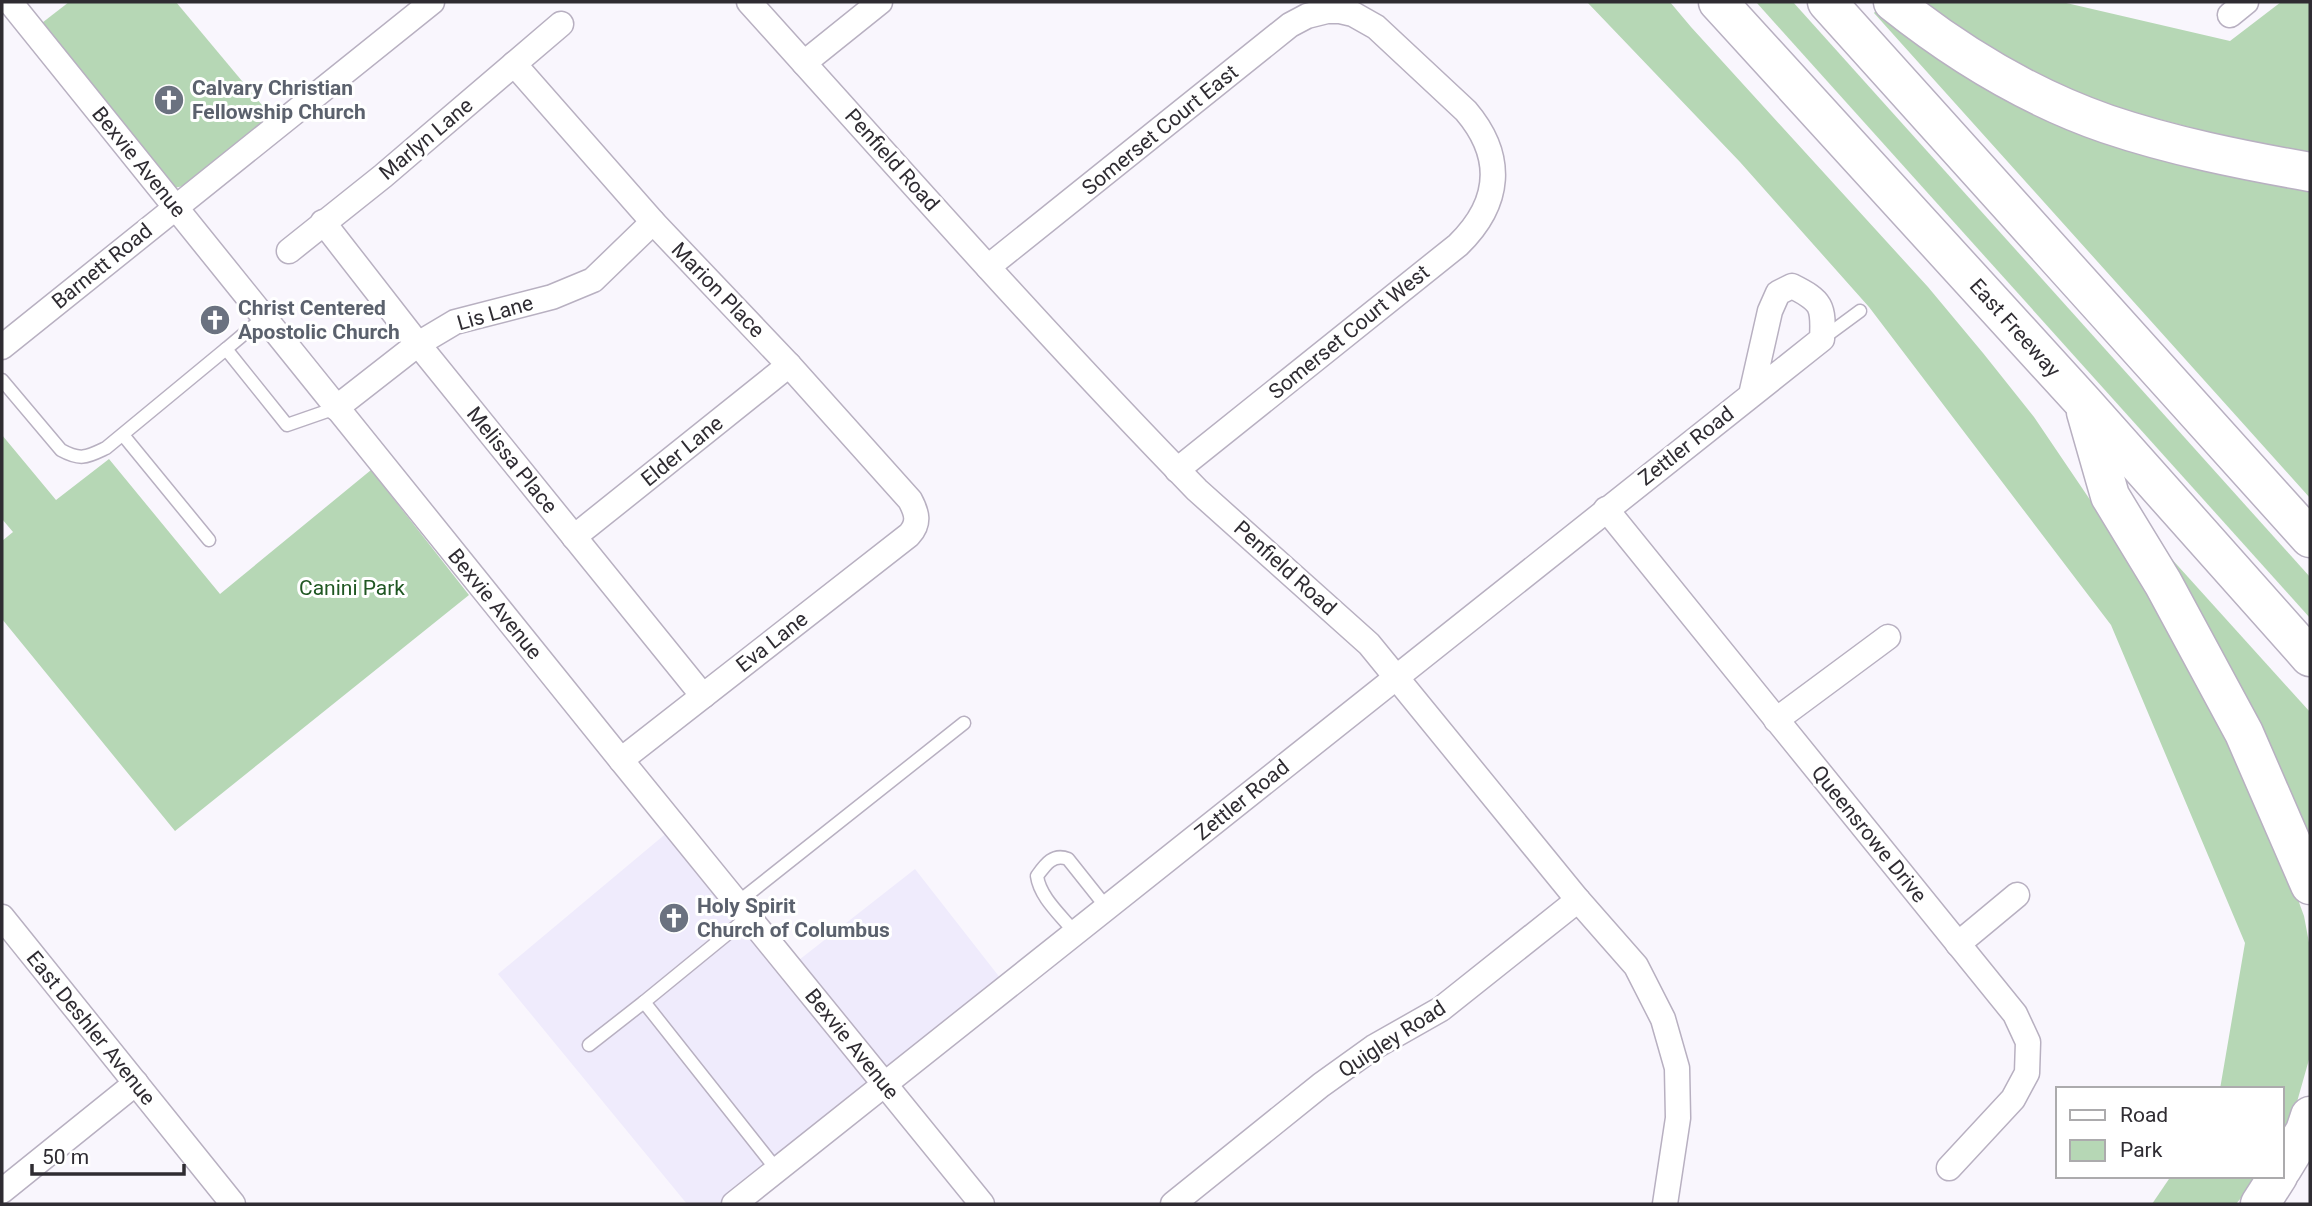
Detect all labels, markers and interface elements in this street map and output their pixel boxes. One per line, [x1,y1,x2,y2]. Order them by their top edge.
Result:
street label: Somerset Court East [1077,60,1243,200]
place label: Calvary Christian Fellowship Church [192,76,366,124]
church icon: Calvary Christian Fellowship Church [152,83,186,117]
street label: Marlyn Lane [375,93,477,185]
street label: Bexvie Avenue [87,102,191,222]
street label: Penfield Road [840,104,944,216]
street label: Barnett Road [47,218,157,314]
street label: Marion Place [667,238,769,342]
street label: Somerset Court West [1264,260,1434,404]
street label: East Freeway [1965,274,2065,382]
street label: Lis Lane [454,291,536,335]
place label: Christ Centered Apostolic Church [238,296,400,344]
church icon: Christ Centered Apostolic Church [198,303,232,337]
street label: Zettler Road [1634,401,1738,491]
street label: Melissa Place [462,402,562,518]
street label: Elder Lane [636,411,728,491]
street label: Penfield Road [1229,516,1341,620]
street label: Bexvie Avenue [443,544,547,664]
park label: Canini Park [299,576,405,600]
street label: Eva Lane [732,607,812,677]
street label: Zettler Road [1190,755,1294,845]
street label: Queensrowe Drive [1807,761,1931,907]
place label: Holy Spirit Church of Columbus [697,894,890,942]
church icon: Holy Spirit Church of Columbus [657,901,691,935]
street label: East Deshler Avenue [22,946,160,1110]
street label: Bexvie Avenue [800,984,904,1104]
street label: Quigley Road [1334,996,1450,1082]
legend [2056,1087,2284,1178]
text: Road [2120,1103,2168,1127]
scale bar [32,1132,184,1176]
text: Park [2120,1138,2163,1162]
text: 50 m [42,1145,89,1169]

